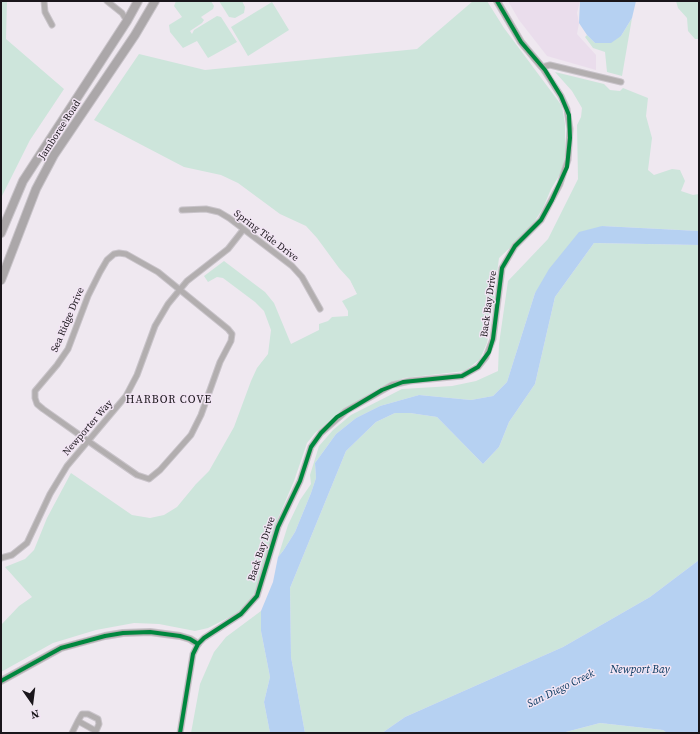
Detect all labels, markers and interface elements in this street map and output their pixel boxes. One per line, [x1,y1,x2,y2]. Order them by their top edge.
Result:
street label: Jamboree Road [36,98,84,162]
street label: Spring Tide Drive [231,208,301,264]
street label: Back Bay Drive [478,270,500,338]
street label: Sea Ridge Drive [49,286,87,354]
district label: HARBOR COVE [126,393,212,407]
street label: Newporter Way [61,398,115,458]
street label: Back Bay Drive [246,515,278,583]
water label: Newport Bay [610,663,670,677]
water label: San Diego Creek [525,667,597,711]
north arrow [12,682,52,722]
text: N [29,706,41,722]

